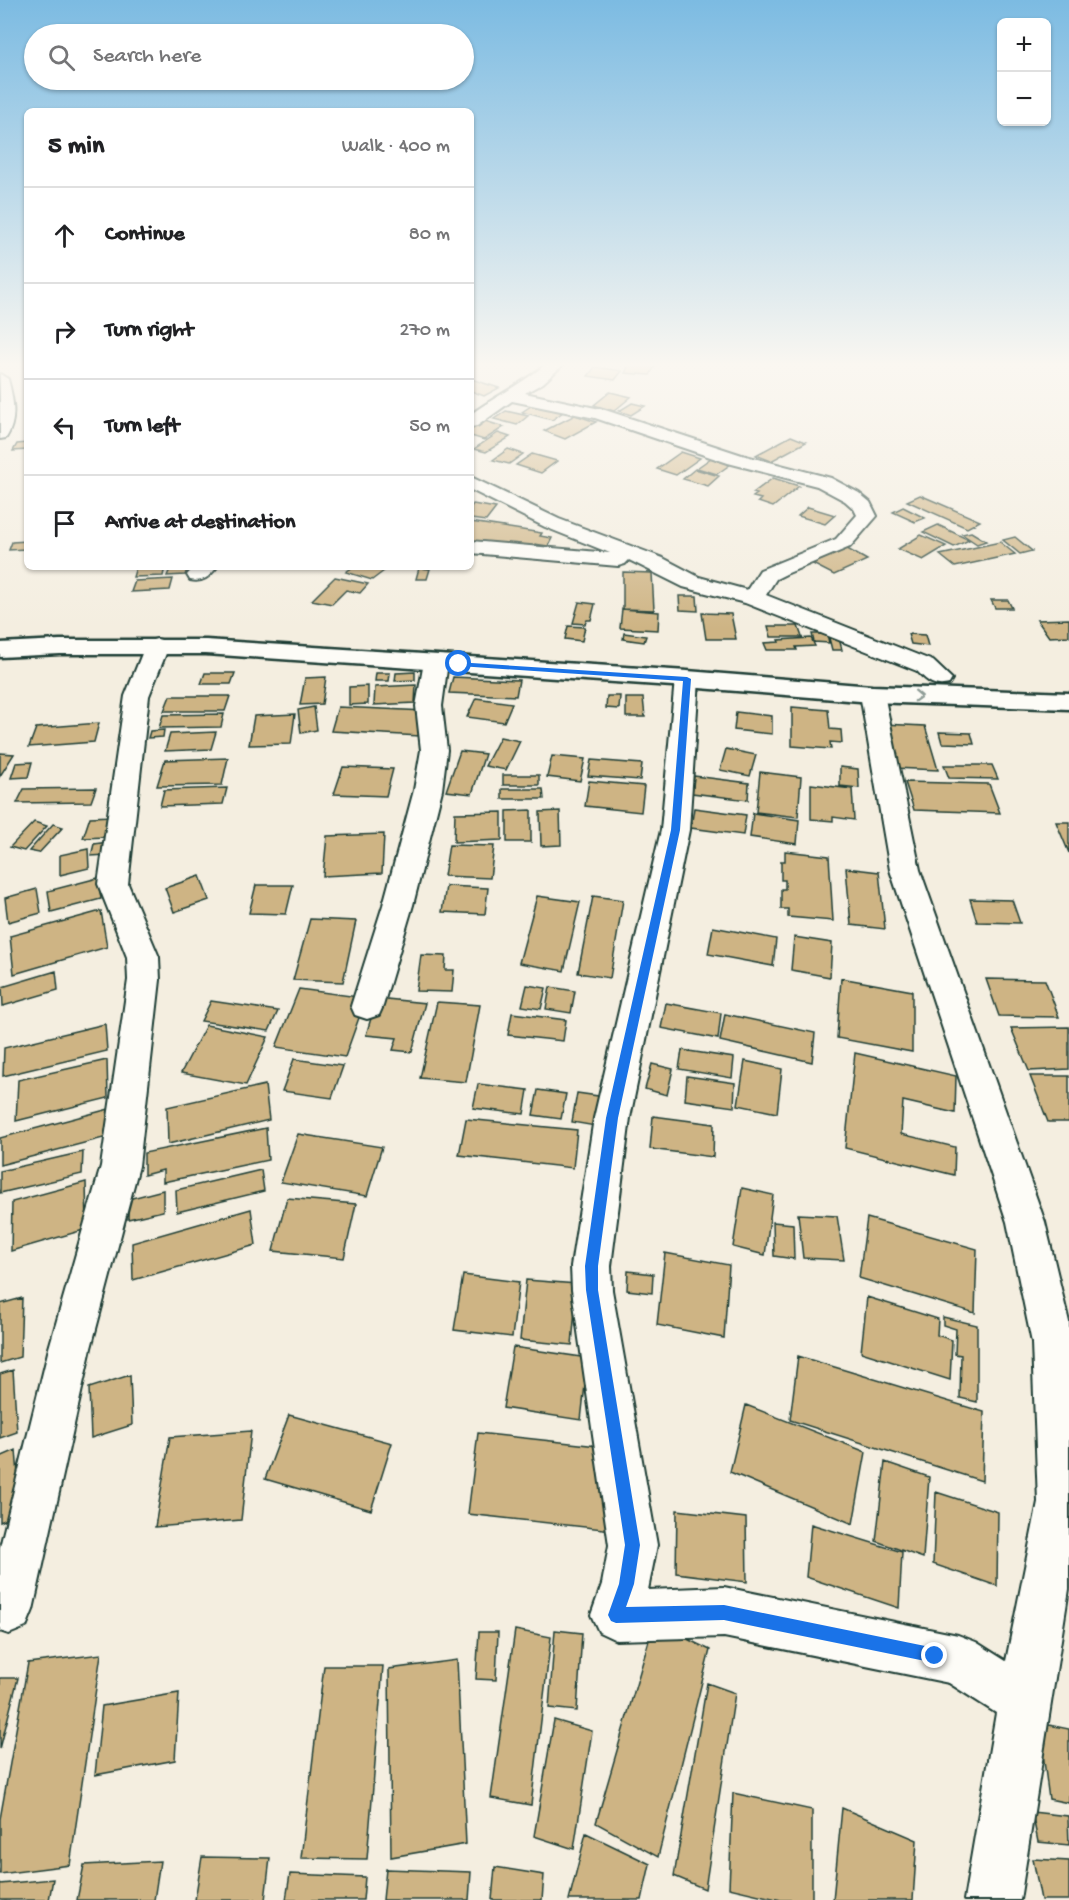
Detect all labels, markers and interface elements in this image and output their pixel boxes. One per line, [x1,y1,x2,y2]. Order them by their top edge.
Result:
map controls [997,18,1051,126]
button: + [997,18,1051,72]
search box [24,24,474,90]
icon: search [45,41,78,74]
text: Search here [93,44,201,70]
button: − [997,72,1051,126]
text: 5 min [48,132,104,163]
text: Walk · 400 m [342,136,450,159]
icon: ahead [48,219,81,252]
text: Continue [105,222,185,248]
text: 80 m [409,224,450,247]
icon: right [48,315,81,348]
text: Turn right [105,318,193,344]
text: 270 m [400,320,450,343]
icon: left [48,411,81,444]
text: Turn left [105,414,179,440]
text: 50 m [409,416,450,439]
icon: arrive [48,507,81,540]
text: Arrive at destination [105,510,295,536]
route start [445,650,471,676]
one-way arrow [913,690,922,702]
route end [921,1642,947,1668]

